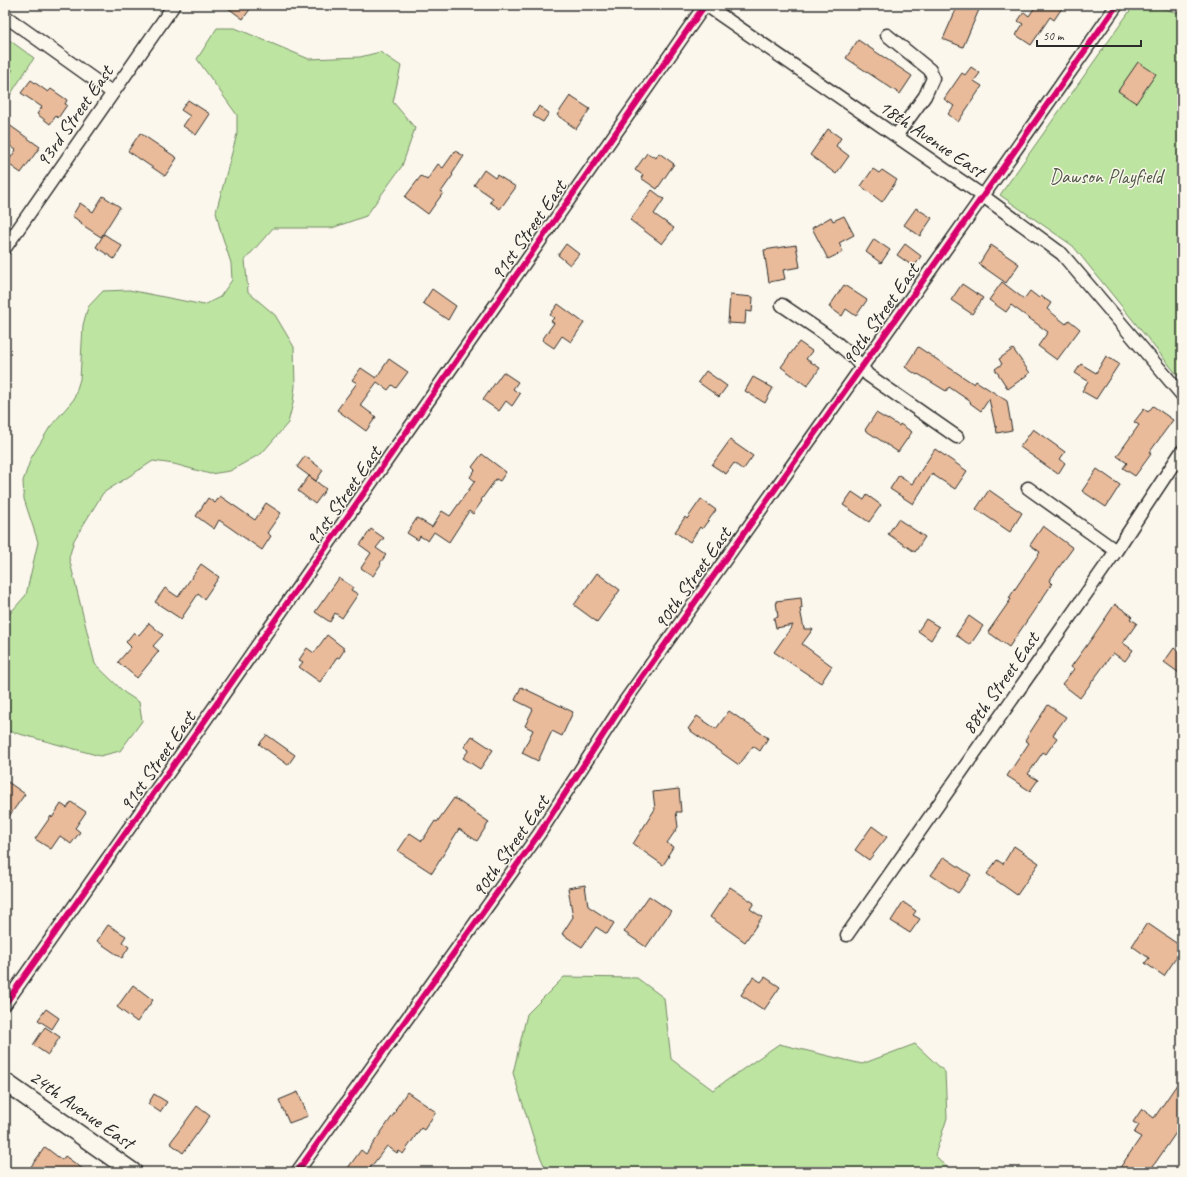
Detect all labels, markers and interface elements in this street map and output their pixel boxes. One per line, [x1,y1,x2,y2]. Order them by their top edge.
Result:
scale bar [1037,22,1141,48]
text: 50 m [1043,28,1065,44]
street label: 93rd Street East [30,59,120,172]
street label: 18th Avenue East [874,94,992,185]
park label: Dawson Playfield [1050,164,1166,189]
street label: 91st Street East [485,173,573,285]
street label: 90th Street East [836,257,926,370]
street label: 91st Street East [300,439,388,551]
street label: 90th Street East [648,521,738,634]
street label: 88th Street East [956,626,1046,739]
street label: 91st Street East [114,704,202,816]
street label: 90th Street East [466,789,556,902]
street label: 24th Avenue East [24,1064,142,1157]

